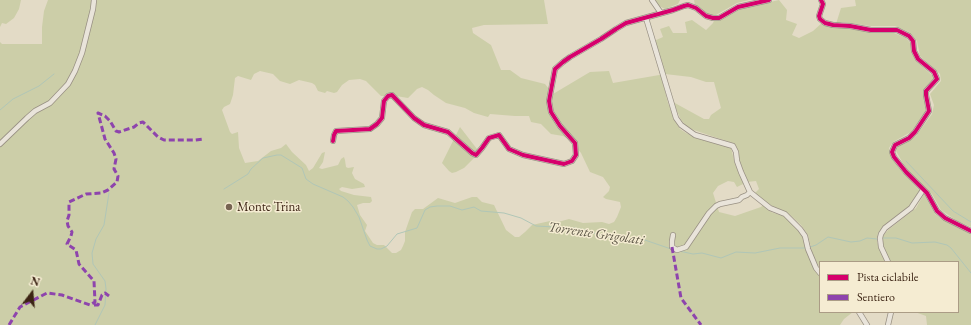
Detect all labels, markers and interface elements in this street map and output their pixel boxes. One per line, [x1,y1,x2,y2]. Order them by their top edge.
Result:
place label: Monte Trina [237,199,300,215]
marker: Monte Trina [224,202,234,212]
water label: Torrente Grigolati [547,219,645,249]
legend [819,261,959,313]
text: Pista ciclabile [857,269,918,285]
north arrow [12,273,52,313]
text: N [29,274,42,289]
text: Sentiero [857,289,895,305]

